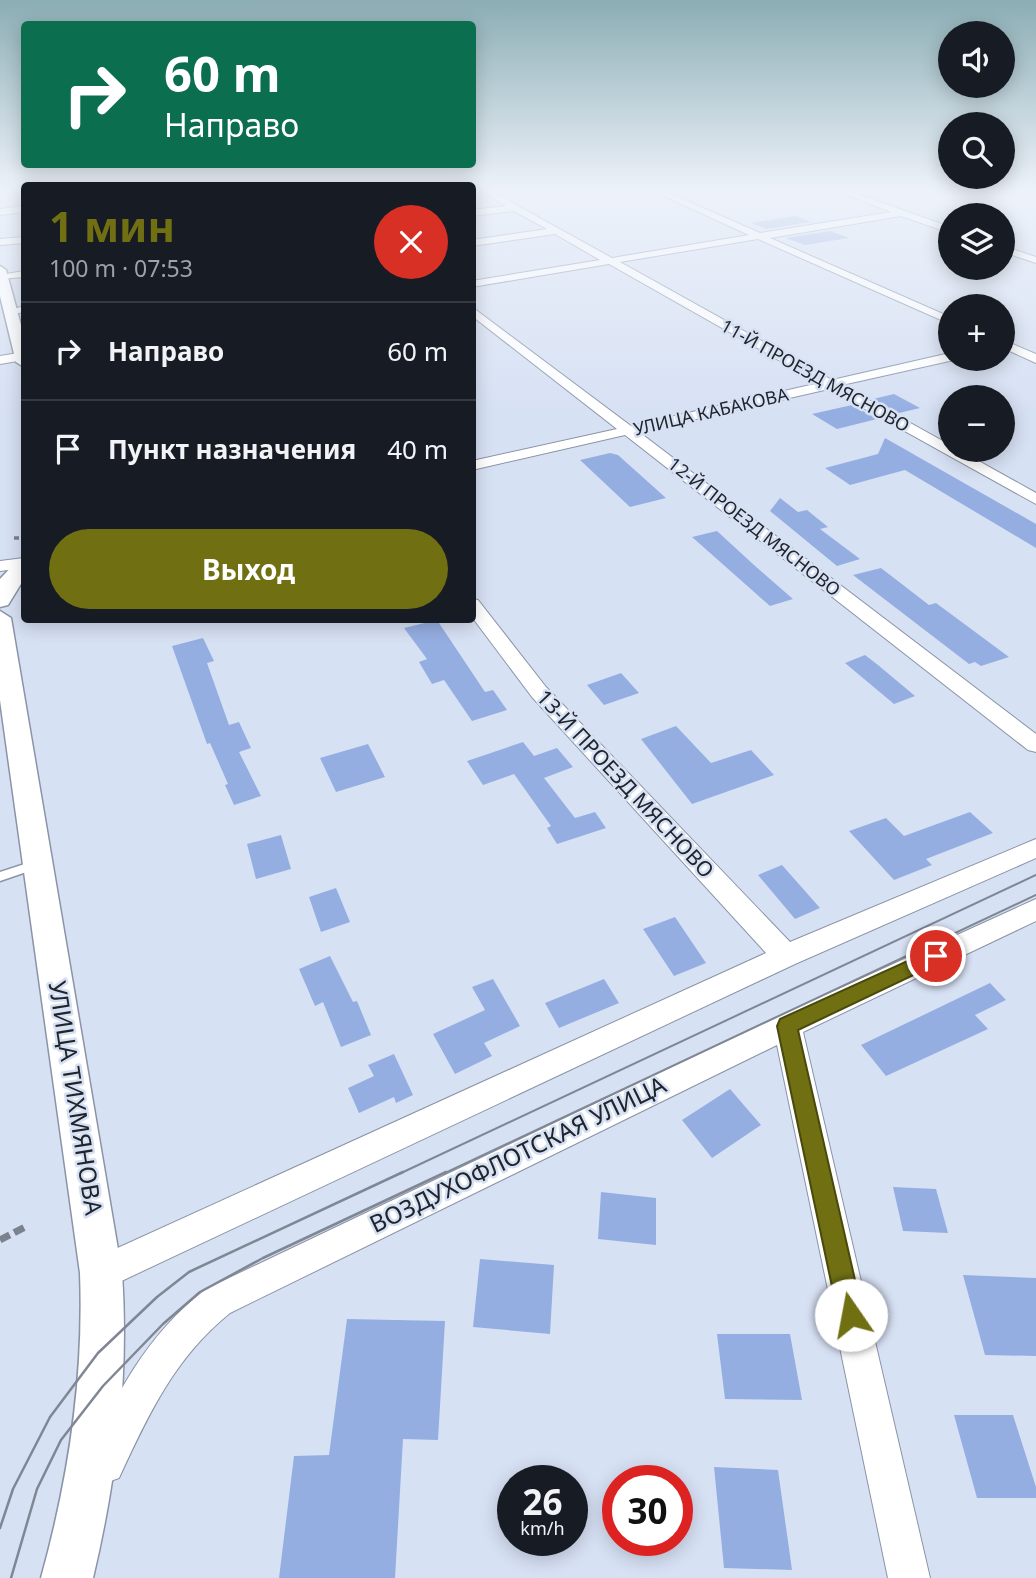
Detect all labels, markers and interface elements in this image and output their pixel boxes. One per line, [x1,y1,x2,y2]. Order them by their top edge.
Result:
map controls [938,21,1015,462]
button: sound [938,21,1015,98]
text: 60 m [164,40,281,106]
icon: right [49,49,140,140]
text: Направо [164,103,299,146]
button: search [938,112,1015,189]
text: 1 мин [49,197,175,254]
button: layers [938,203,1015,280]
button: close [374,205,448,279]
text: 100 m · 07:53 [49,252,193,284]
button: + [938,294,1015,371]
street label: 11-Й ПРОЕЗД МЯСНОВО [717,313,914,437]
icon: right [49,332,87,370]
text: Направо [108,333,224,369]
text: 60 m [387,333,448,369]
street label: УЛИЦА КАБАКОВА [631,381,791,441]
button: − [938,385,1015,462]
icon: arrive [49,430,87,468]
text: Пункт назначения [108,431,356,467]
text: 40 m [387,431,448,467]
street label: 12-Й ПРОЕЗД МЯСНОВО [664,451,846,601]
button: Выход [49,529,448,609]
street label: 13-Й ПРОЕЗД МЯСНОВО [531,683,720,884]
pin [906,926,966,986]
icon: arrive [917,937,955,975]
street label: УЛИЦА ТИХМЯНОВА [42,978,111,1218]
street label: ВОЗДУХОФЛОТСКАЯ УЛИЦА [364,1067,672,1240]
position arrow [814,1278,888,1352]
speed limit sign: 30 [602,1465,693,1556]
text: 26 [522,1478,563,1525]
text: km/h [520,1516,565,1540]

